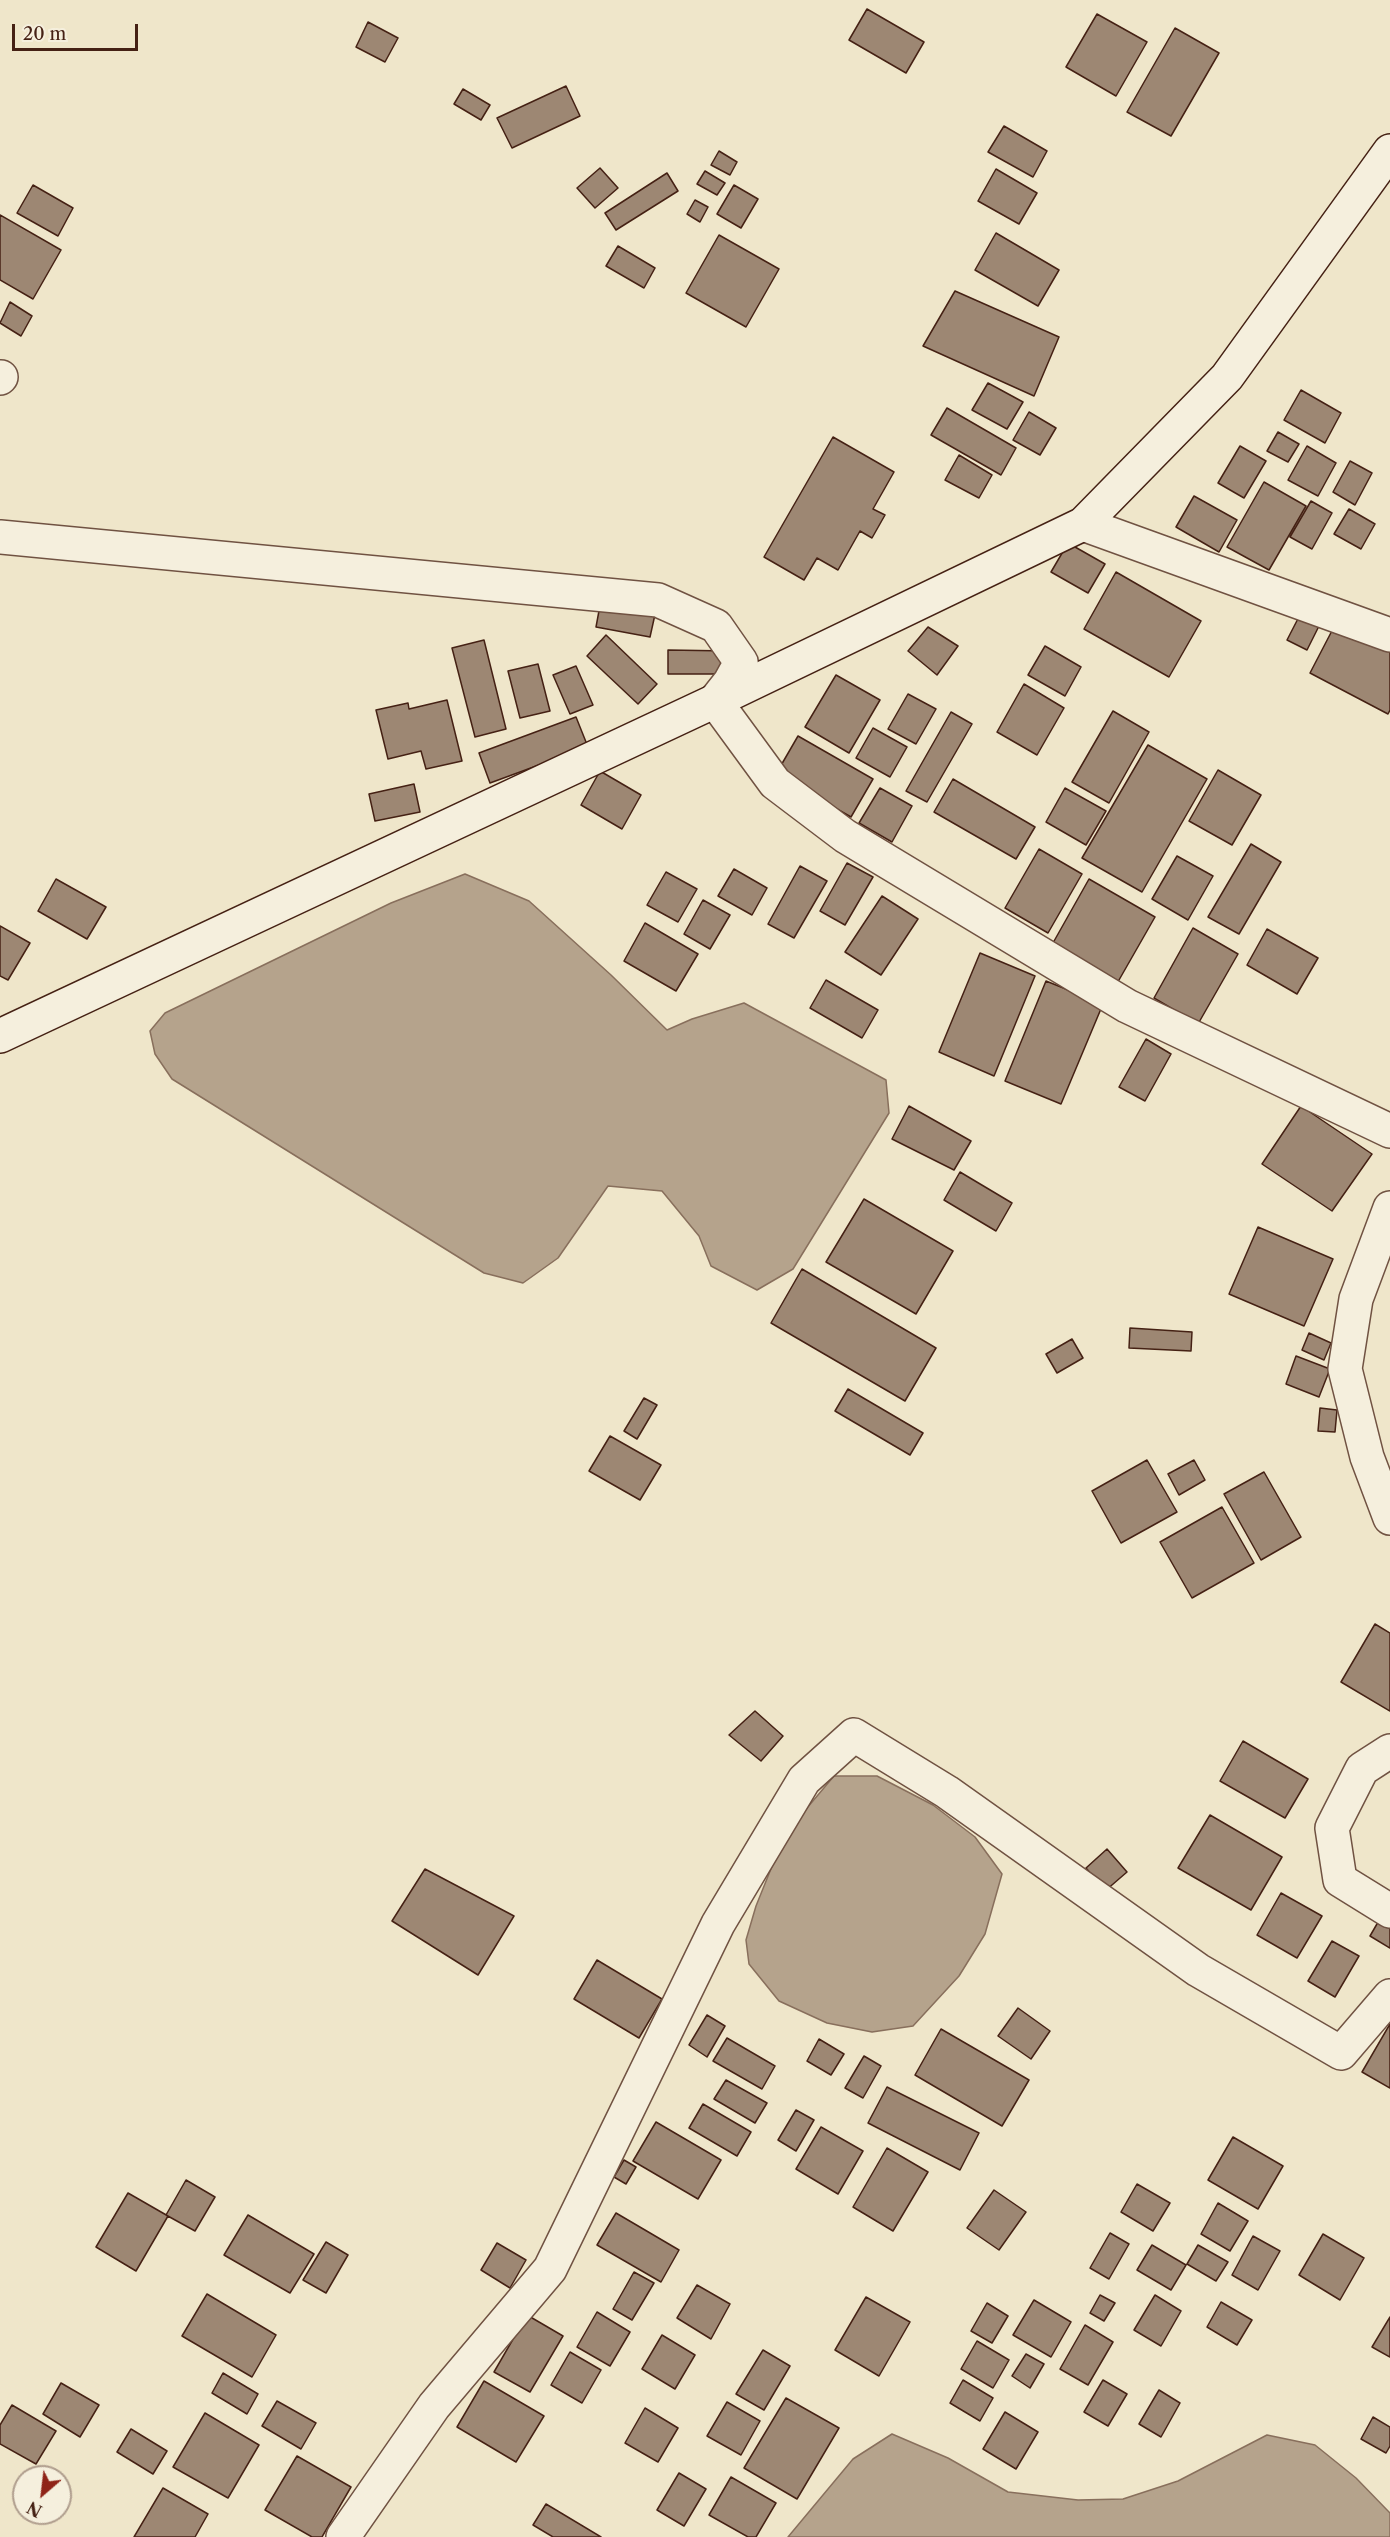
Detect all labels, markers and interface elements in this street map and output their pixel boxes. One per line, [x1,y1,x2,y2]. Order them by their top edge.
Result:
scale bar [15,12,141,50]
text: 20 m [23,23,66,45]
north arrow [12,2465,72,2525]
text: N [24,2497,45,2521]

